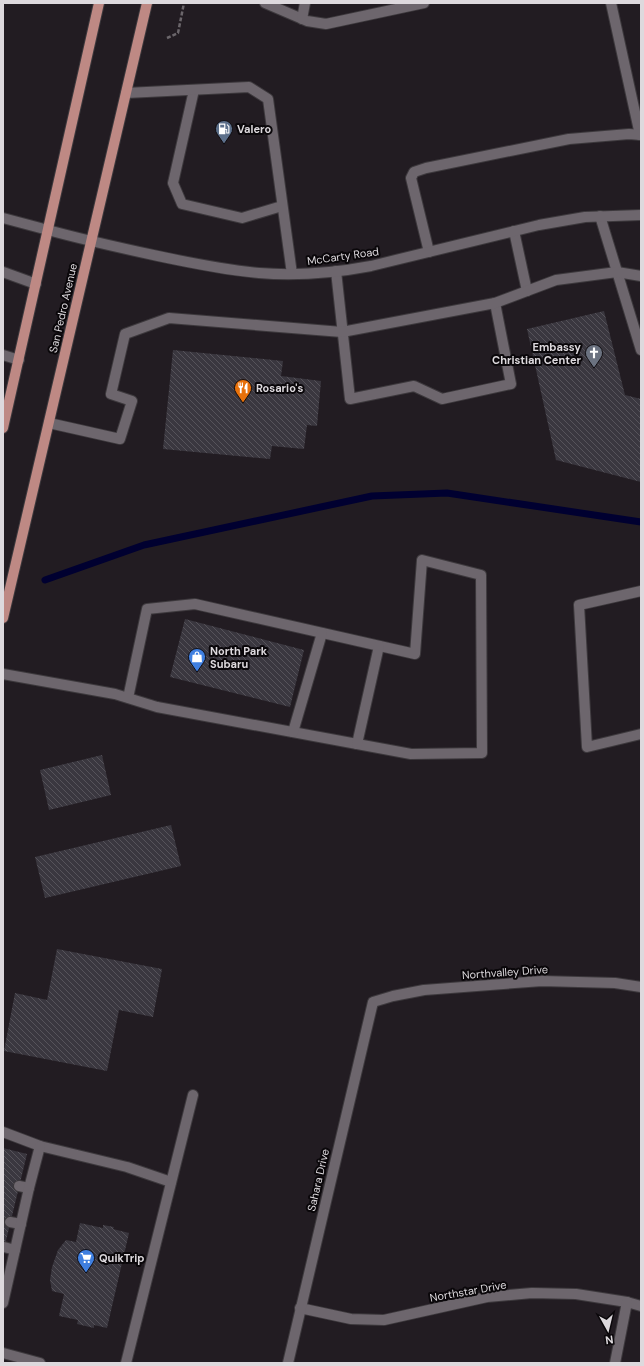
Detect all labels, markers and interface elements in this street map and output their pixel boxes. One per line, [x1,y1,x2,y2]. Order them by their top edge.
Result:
fuel station icon: Valero [214,119,234,144]
place label: Valero [237,122,271,136]
street label: McCarty Road [306,244,380,268]
street label: San Pedro Avenue [46,262,80,354]
place label: Embassy Christian Center [492,340,581,367]
church icon: Embassy Christian Center [584,343,604,368]
restaurant icon: Rosario's [233,378,253,403]
place label: Rosario's [256,381,303,395]
place label: North Park Subaru [210,644,268,671]
shop icon: North Park Subaru [187,647,207,672]
street label: Northvalley Drive [461,962,549,982]
street label: Sahara Drive [304,1147,332,1213]
supermarket icon: QuikTrip [76,1248,96,1273]
place label: QuikTrip [99,1251,145,1265]
street label: Northstar Drive [429,1277,507,1305]
north arrow [588,1310,628,1350]
text: N [604,1332,614,1347]

